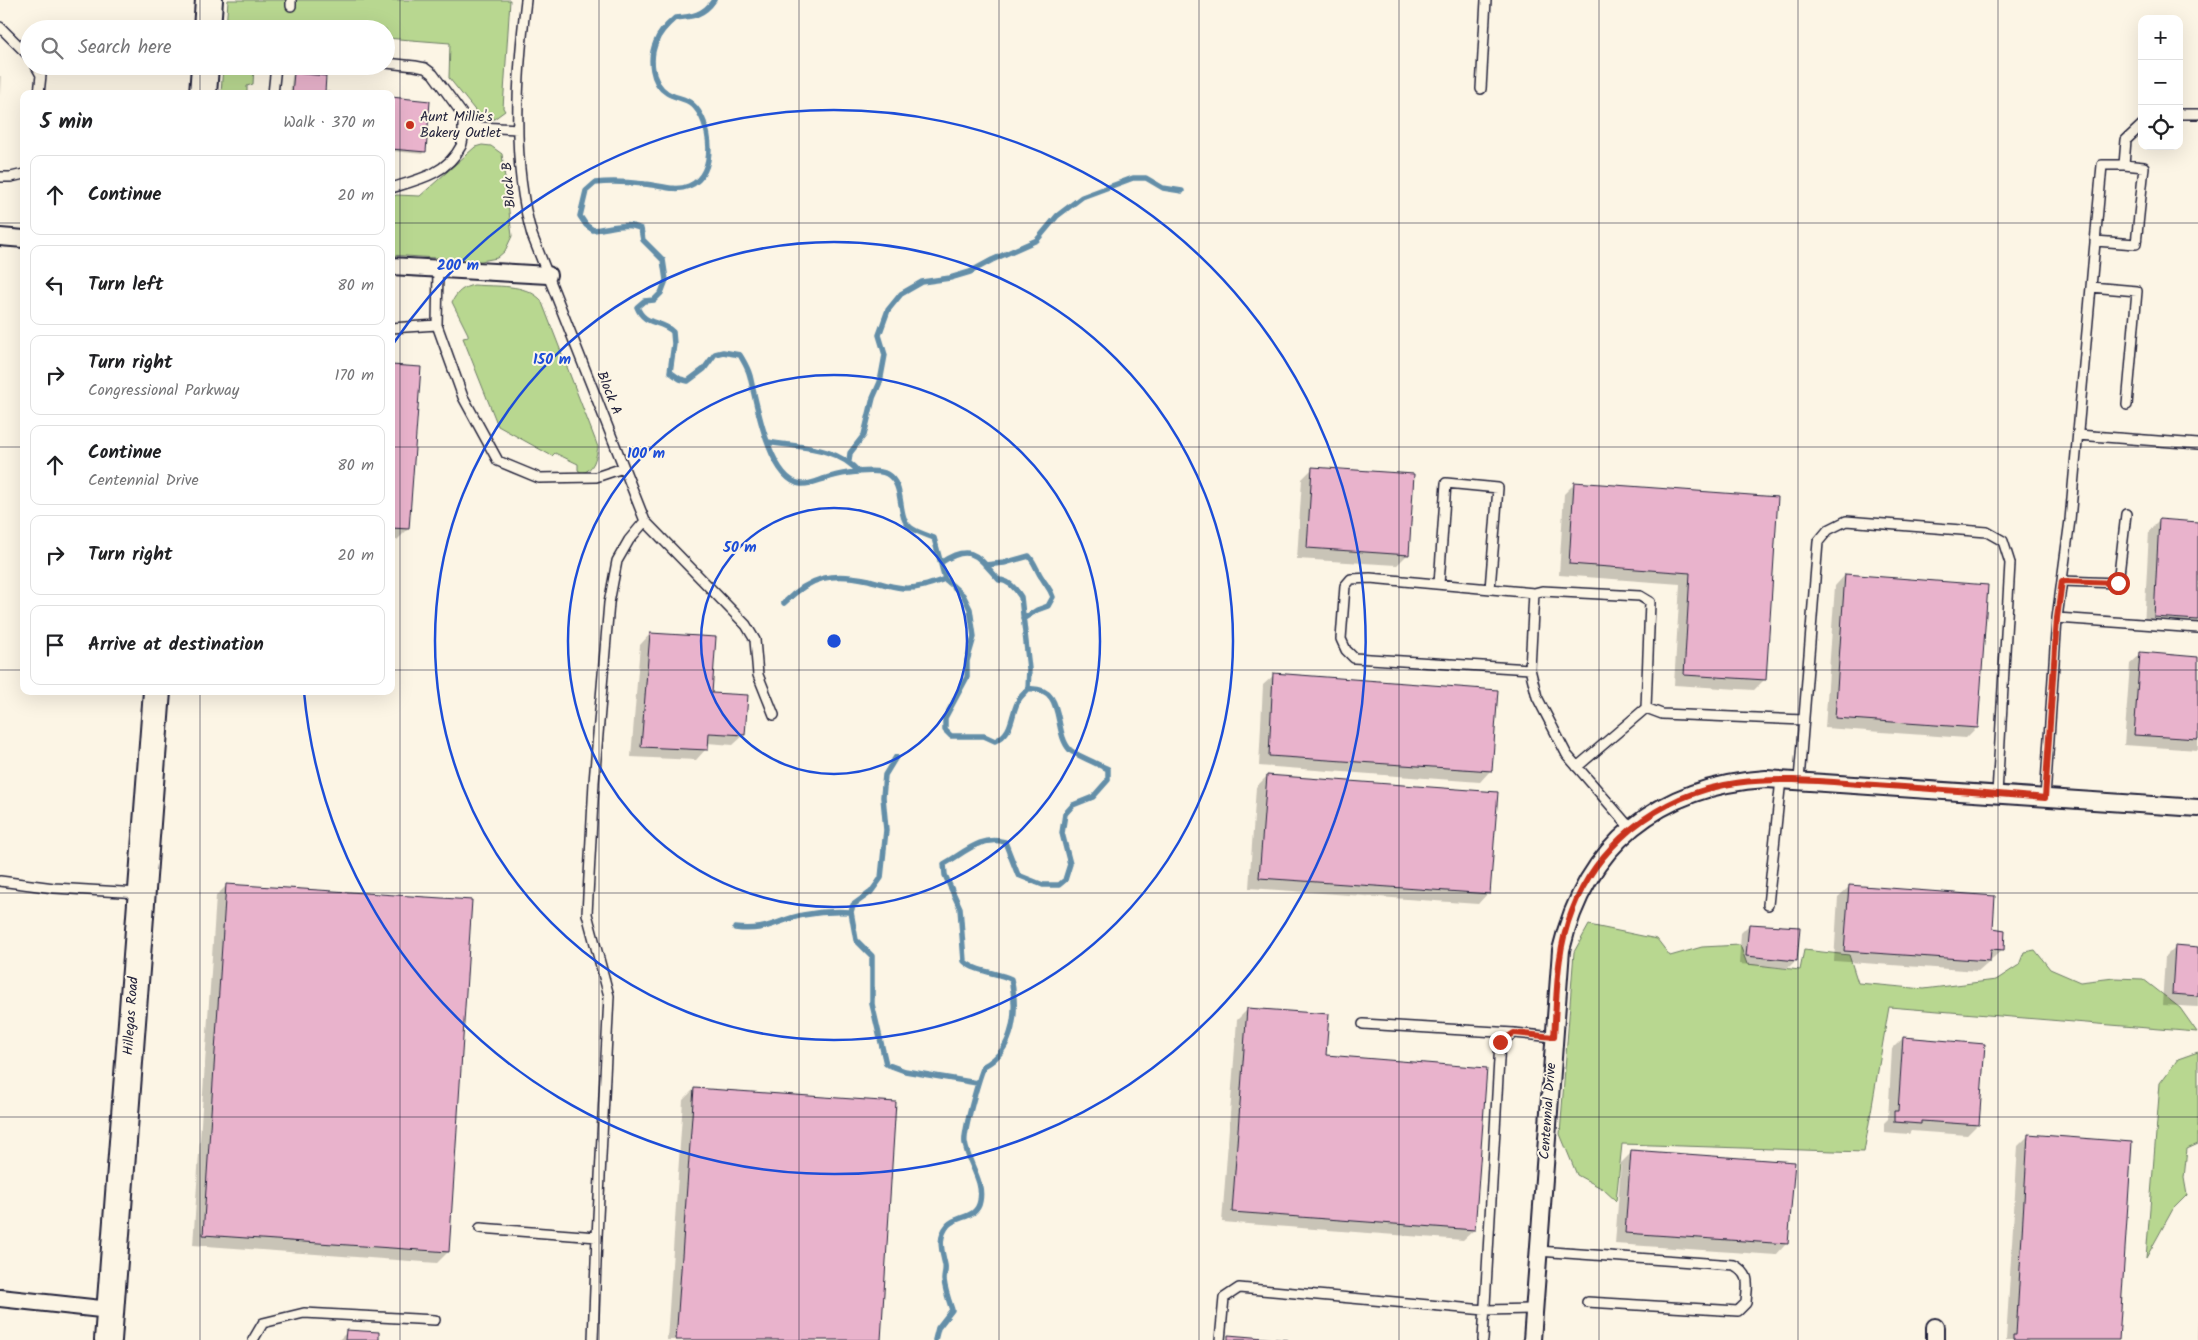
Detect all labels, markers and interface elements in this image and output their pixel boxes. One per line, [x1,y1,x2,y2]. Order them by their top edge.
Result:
map controls [2138,15,2183,150]
button: + [2138,15,2183,60]
search box [20,20,395,75]
text: Search here [78,33,172,63]
icon: search [38,34,66,62]
button: − [2138,60,2183,105]
button: locate [2138,105,2183,150]
text: 5 min [40,106,93,139]
place label: Aunt Millie's Bakery Outlet [420,106,502,144]
text: Walk · 370 m [283,110,375,135]
marker: Aunt Millie's Bakery Outlet [404,119,416,131]
street label: Block B [496,161,522,209]
text: Continue [88,180,161,210]
icon: ahead [41,181,69,209]
text: 20 m [338,183,374,208]
text: 200 m [437,254,479,278]
text: Turn left [88,270,163,300]
icon: left [41,271,69,299]
text: 80 m [337,273,374,298]
text: Turn right [88,348,173,378]
text: 150 m [533,348,571,372]
icon: right [41,361,69,389]
text: 170 m [334,363,374,388]
street label: Block A [591,368,627,418]
text: Congressional Parkway [88,378,239,403]
text: Continue [88,438,161,468]
text: 100 m [627,442,665,466]
icon: ahead [41,451,69,479]
text: 80 m [337,453,374,478]
text: Centennial Drive [88,468,199,493]
text: 50 m [722,536,757,560]
text: Turn right [88,540,173,570]
icon: right [41,541,69,569]
text: 20 m [338,543,374,568]
route start [2107,572,2130,595]
text: Arrive at destination [88,630,264,660]
icon: arrive [41,631,69,659]
centre of rings [825,632,843,650]
street label: Hillegas Road [117,975,145,1056]
route end [1489,1031,1512,1054]
street label: Centennial Drive [1534,1061,1562,1160]

